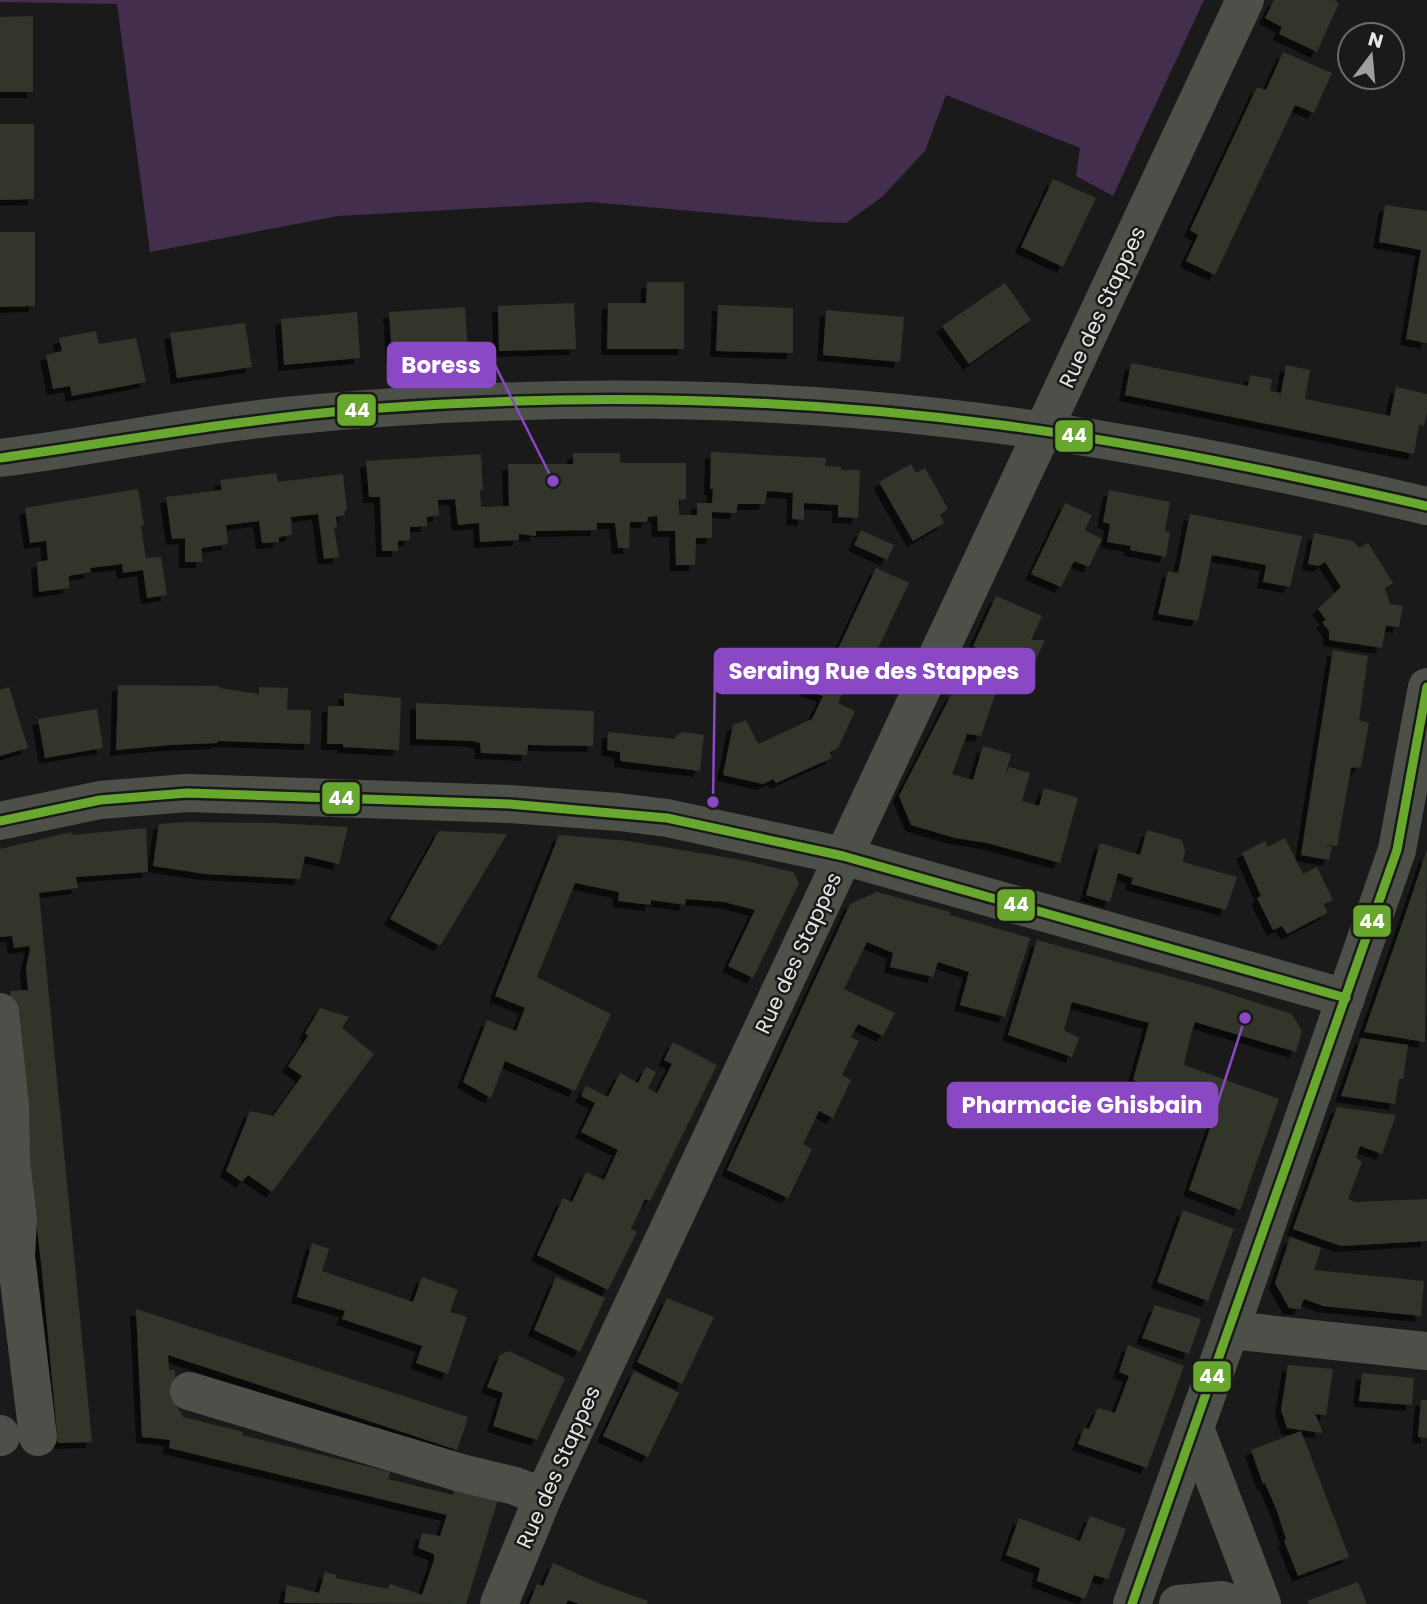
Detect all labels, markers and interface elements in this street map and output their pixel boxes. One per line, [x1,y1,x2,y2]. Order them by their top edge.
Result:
north arrow [1336,21,1406,91]
text: N [1365,25,1386,55]
street label: Rue des Stappes [1052,221,1152,393]
callout: Boress [388,343,495,387]
text: Boress [401,349,481,381]
line badge: 44 [336,393,377,427]
text: 44 [344,397,370,424]
line badge: 44 [1054,419,1094,453]
text: 44 [1061,422,1087,449]
callout: Seraing Rue des Stappes [715,649,1034,693]
text: Seraing Rue des Stappes [729,655,1019,687]
line badge: 44 [321,781,361,815]
text: 44 [328,785,354,812]
street label: Rue des Stappes [748,867,848,1039]
line badge: 44 [996,888,1036,922]
text: 44 [1003,891,1029,918]
line badge: 44 [1352,904,1392,938]
text: 44 [1359,908,1385,935]
callout: Pharmacie Ghisbain [948,1083,1217,1127]
text: Pharmacie Ghisbain [961,1089,1203,1121]
line badge: 44 [1192,1360,1232,1393]
text: 44 [1199,1363,1225,1390]
street label: Rue des Stappes [509,1381,607,1553]

